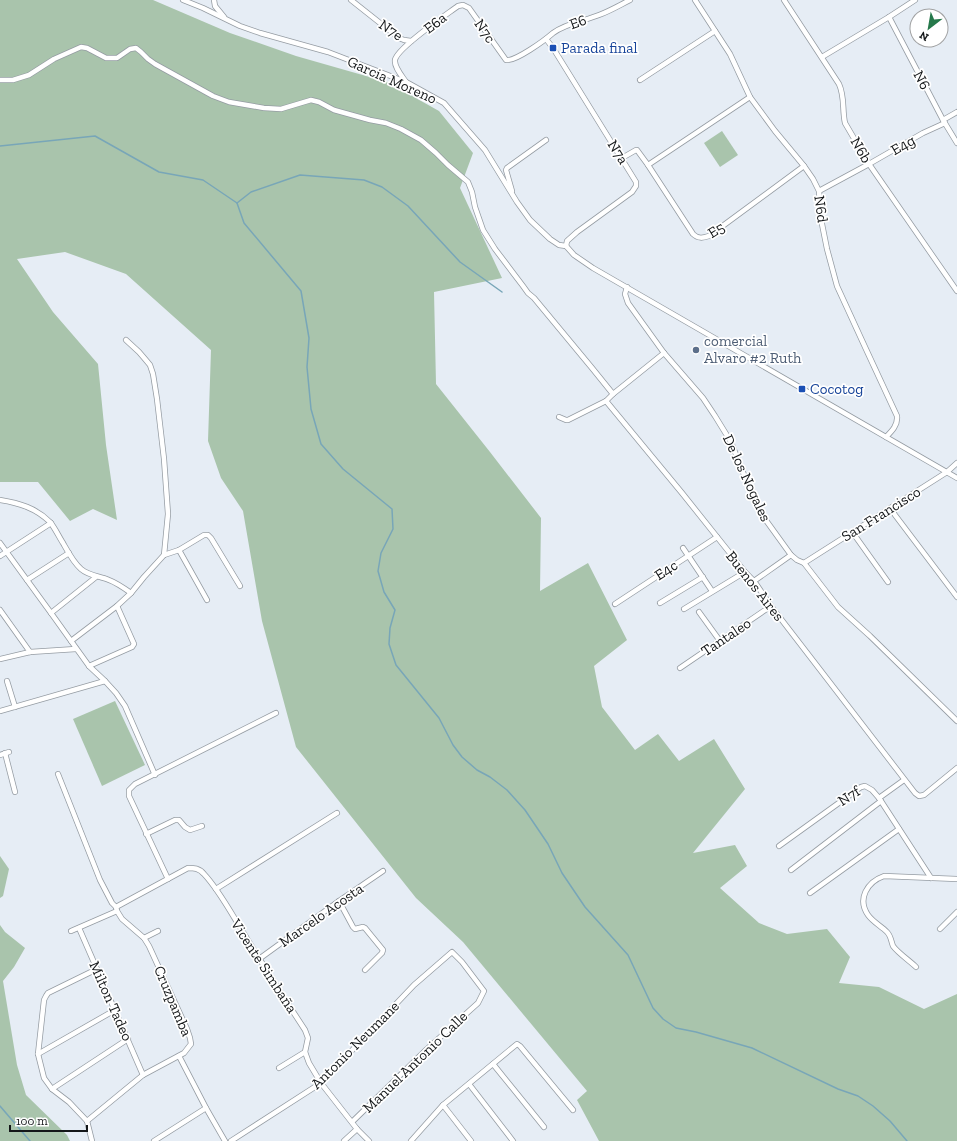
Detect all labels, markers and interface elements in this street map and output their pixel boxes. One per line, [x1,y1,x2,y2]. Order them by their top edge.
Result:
north arrow [909,8,949,48]
street label: E6a [420,9,450,37]
street label: E6 [567,11,589,33]
street label: N7e [376,15,406,45]
street label: N7c [470,16,500,46]
text: N [917,28,931,44]
place label: Parada final [561,39,638,57]
marker: Parada final [548,43,558,53]
street label: Garcia Moreno [345,52,440,108]
street label: N6 [910,67,934,93]
street label: E4g [888,131,918,159]
street label: N6b [846,134,876,166]
street label: N7a [604,136,632,168]
street label: N6d [810,194,832,225]
street label: E5 [704,218,728,242]
place label: comercial Alvaro #2 Ruth [704,332,802,367]
marker: comercial Alvaro #2 Ruth [691,345,701,355]
place label: Cocotog [810,380,864,398]
marker: Cocotog [797,384,807,394]
street label: De los Nogales [719,432,775,524]
street label: San Francisco [838,482,924,545]
street label: Buenos Aires [722,547,788,625]
street label: E4c [651,556,681,584]
street label: Tantaleo [698,614,755,660]
street label: N7f [834,782,865,810]
street label: Marcelo Acosta [275,879,367,951]
street label: Vicente Simbaña [226,915,301,1016]
street label: Milton Tadeo [85,958,137,1044]
street label: Cruzpamba [150,963,196,1039]
street label: Antonio Neumane [307,997,403,1093]
street label: Manuel Antonio Calle [359,1007,471,1117]
scale bar [10,1107,87,1133]
text: 100 m [16,1114,48,1128]

